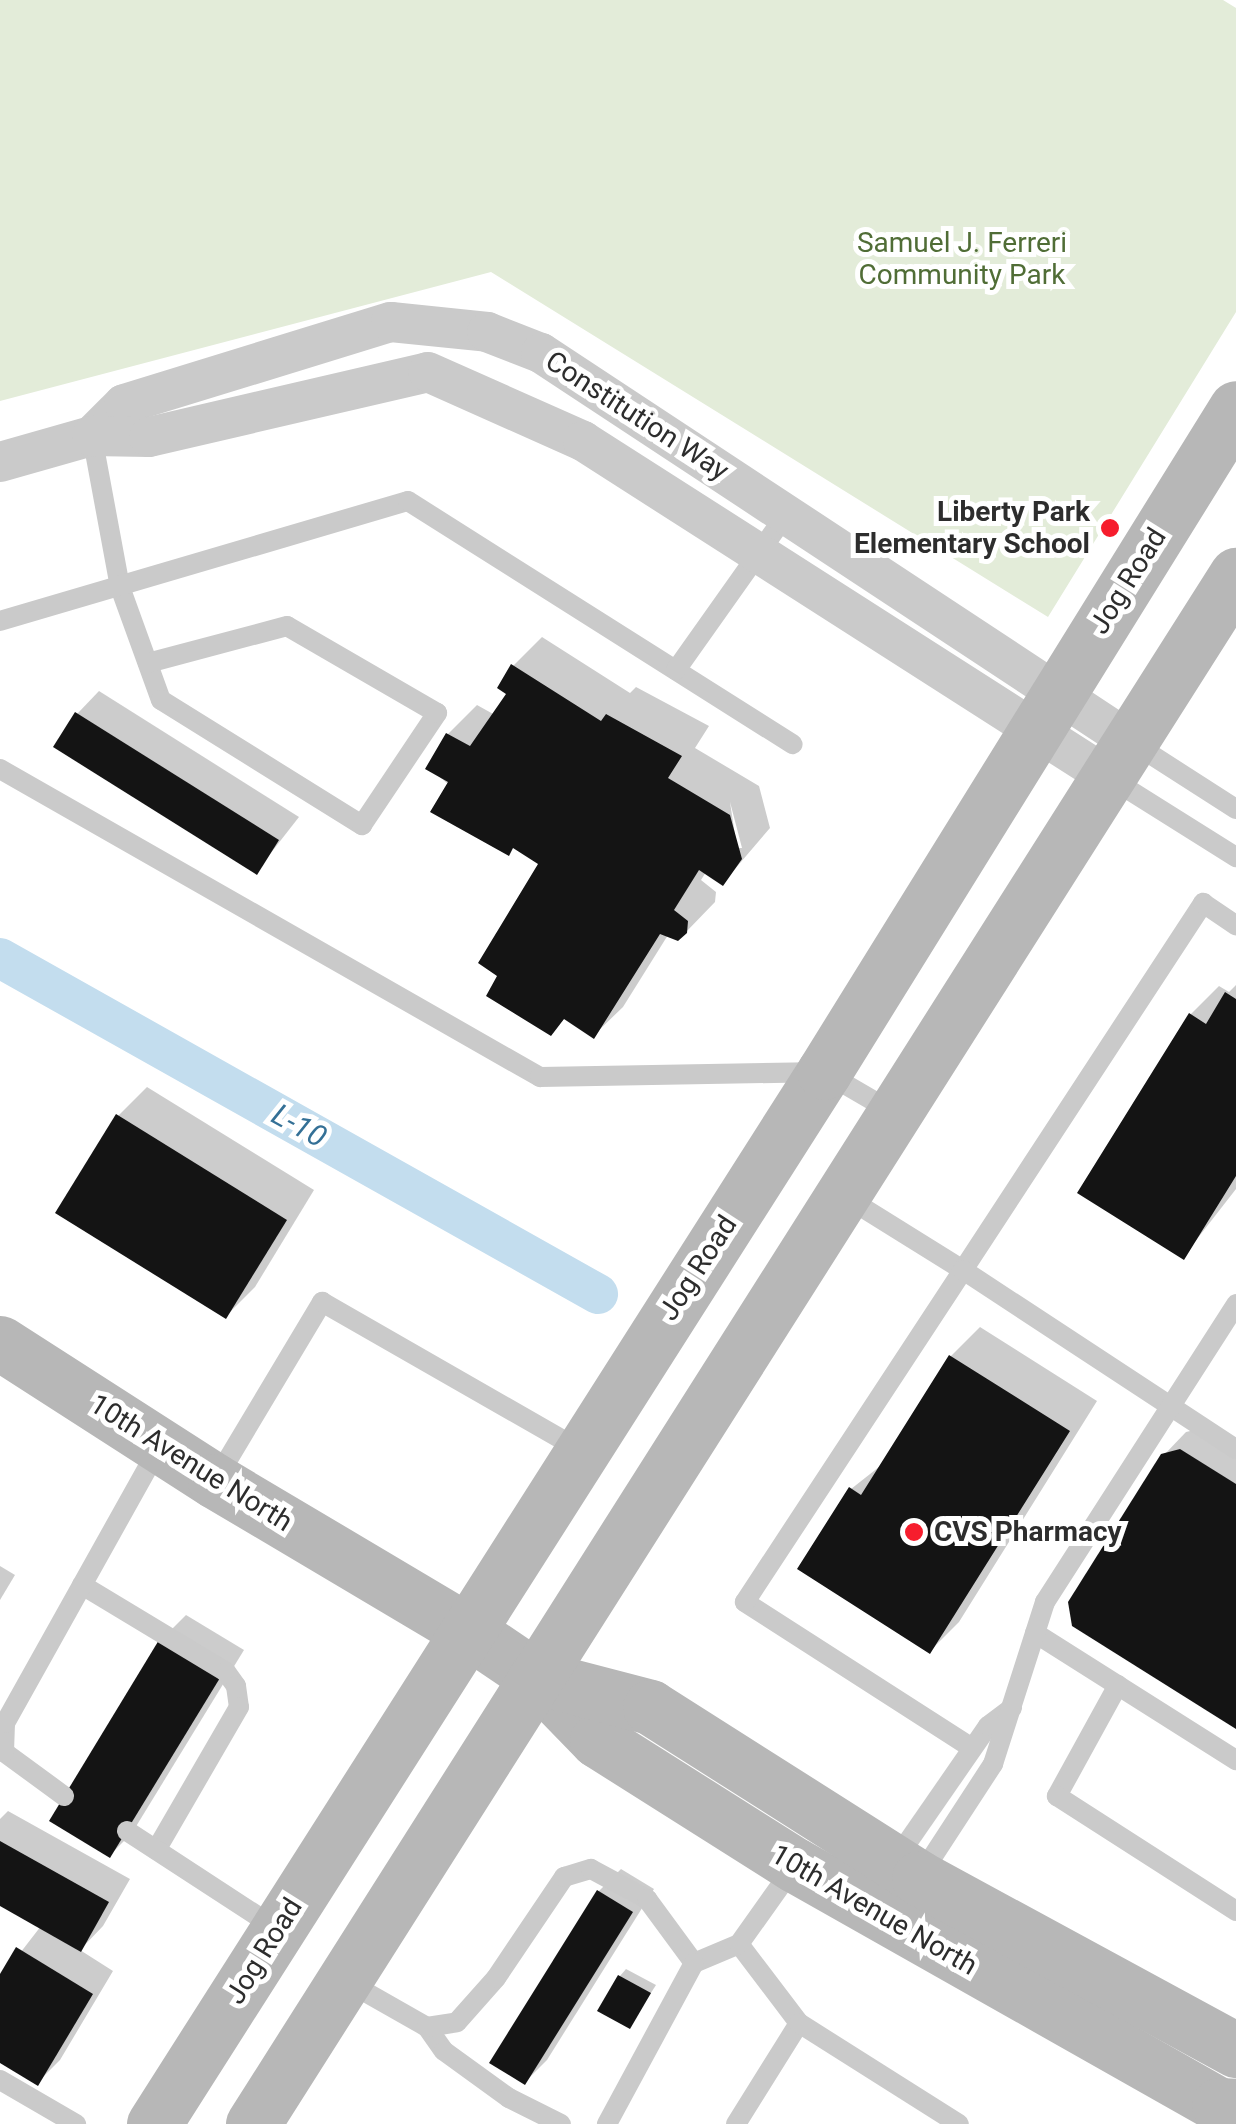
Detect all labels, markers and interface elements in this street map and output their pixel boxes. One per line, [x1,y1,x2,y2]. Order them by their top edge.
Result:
park label: Samuel J. Ferreri Community Park [857,226,1067,292]
street label: Constitution Way [539,344,735,488]
place label: Liberty Park Elementary School [854,495,1090,561]
marker: Liberty Park Elementary School [1099,517,1121,539]
street label: Jog Road [1082,522,1174,640]
water label: L-10 [266,1097,332,1155]
street label: Jog Road [652,1209,744,1327]
street label: 10th Avenue North [84,1387,298,1539]
place label: CVS Pharmacy [934,1515,1122,1549]
marker: CVS Pharmacy [903,1521,925,1543]
street label: 10th Avenue North [765,1837,983,1983]
street label: Jog Road [218,1892,310,2010]

